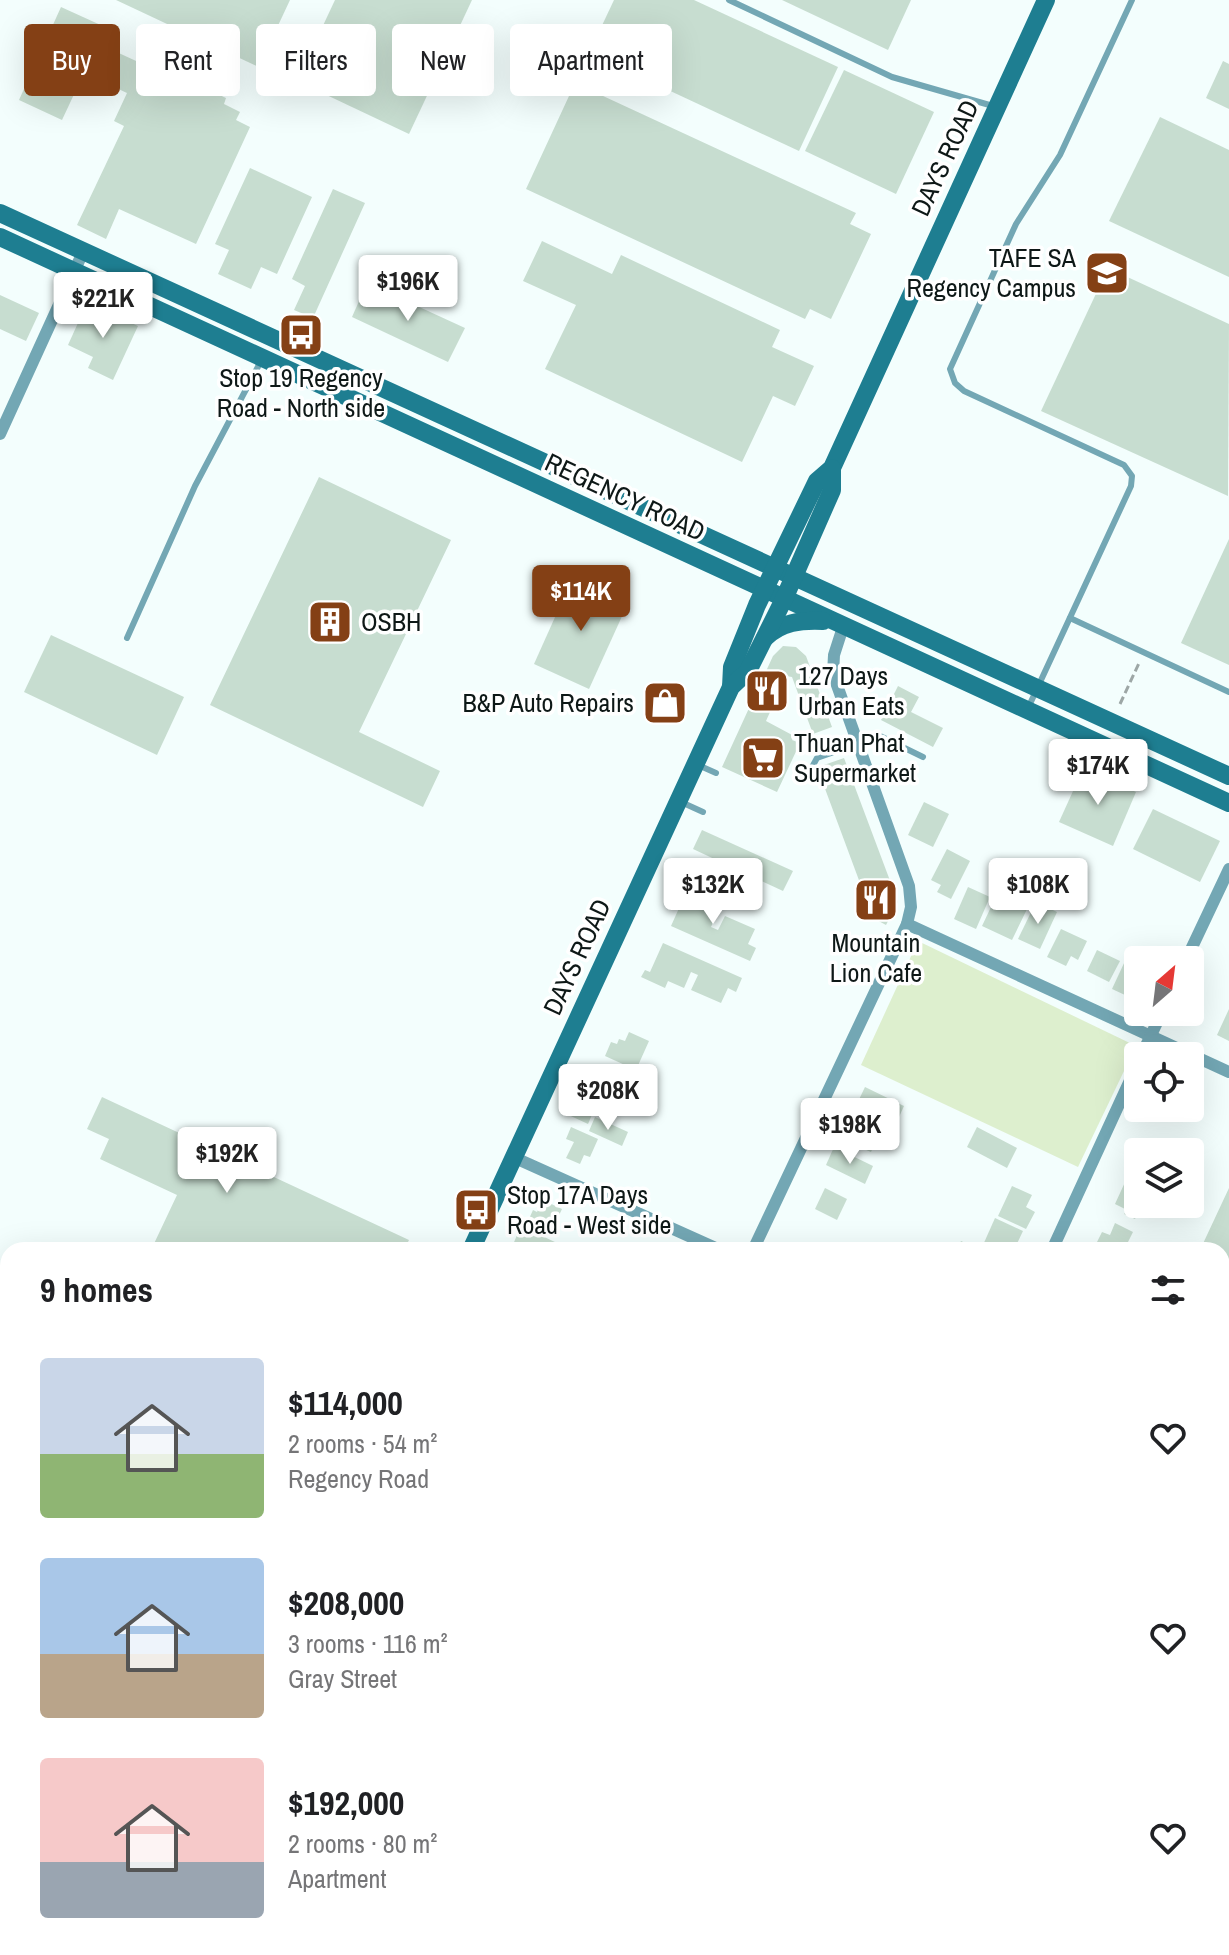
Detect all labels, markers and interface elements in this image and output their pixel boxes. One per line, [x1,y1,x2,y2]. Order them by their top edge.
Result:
chip: Buy [24,24,120,96]
chip: Rent [136,24,240,96]
chip: Filters [256,24,376,96]
chip: New [392,24,494,96]
chip: Apartment [510,24,672,96]
street label: DAYS ROAD [902,94,987,221]
place label: TAFE SA Regency Campus [907,240,1077,305]
school or university icon: TAFE SA Regency Campus [1083,249,1131,297]
pin: $196K [352,255,464,323]
text: $196K [377,263,439,298]
pin: $221K [47,272,159,340]
text: $221K [72,280,134,315]
bus stop icon: Stop 19 Regency Road - North side [277,311,325,359]
place label: Stop 19 Regency Road - North side [217,360,385,425]
street label: REGENCY ROAD [540,444,711,549]
pin: $114K [525,565,637,633]
text: $114K [550,573,612,608]
building icon: OSBH [306,598,354,646]
place label: OSBH [361,604,421,639]
place label: 127 Days Urban Eats [798,658,905,723]
restaurant icon: 127 Days Urban Eats [743,667,791,715]
shop icon: B&P Auto Repairs [641,679,689,727]
place label: B&P Auto Repairs [463,685,634,720]
place label: Thuan Phat Supermarket [794,725,916,790]
supermarket icon: Thuan Phat Supermarket [739,734,787,782]
pin: $174K [1042,739,1154,807]
text: $174K [1067,747,1129,782]
pin: $132K [657,858,769,926]
pin: $108K [982,858,1094,926]
text: $132K [682,866,744,901]
text: $108K [1007,866,1069,901]
restaurant icon: Mountain Lion Cafe [852,876,900,924]
street label: DAYS ROAD [534,893,619,1020]
place label: Mountain Lion Cafe [830,925,922,990]
north arrow [1124,946,1204,1026]
map controls [1124,946,1204,1218]
button: locate [1124,1042,1204,1122]
pin: $208K [552,1064,664,1132]
text: $208K [577,1072,639,1107]
pin: $198K [794,1098,906,1166]
text: $198K [819,1106,881,1141]
pin: $192K [171,1127,283,1195]
text: $192K [196,1135,258,1170]
button: layers [1124,1138,1204,1218]
place label: Stop 17A Days Road - West side [507,1177,671,1242]
bus stop icon: Stop 17A Days Road - West side [452,1186,500,1234]
text: 9 homes [40,1267,153,1313]
icon: filters [1146,1268,1190,1312]
text: $114,000 [288,1380,403,1426]
icon: home [104,1390,200,1486]
icon: heart [1146,1416,1190,1460]
text: 2 rooms · 54 m² [288,1426,437,1461]
text: Regency Road [288,1461,429,1496]
text: $208,000 [288,1580,404,1626]
icon: home [104,1590,200,1686]
icon: heart [1146,1616,1190,1660]
text: 3 rooms · 116 m² [288,1626,448,1661]
text: Gray Street [288,1661,397,1696]
text: $192,000 [288,1780,404,1826]
icon: home [104,1790,200,1886]
icon: heart [1146,1816,1190,1860]
text: 2 rooms · 80 m² [288,1826,437,1861]
text: Apartment [288,1861,386,1896]

